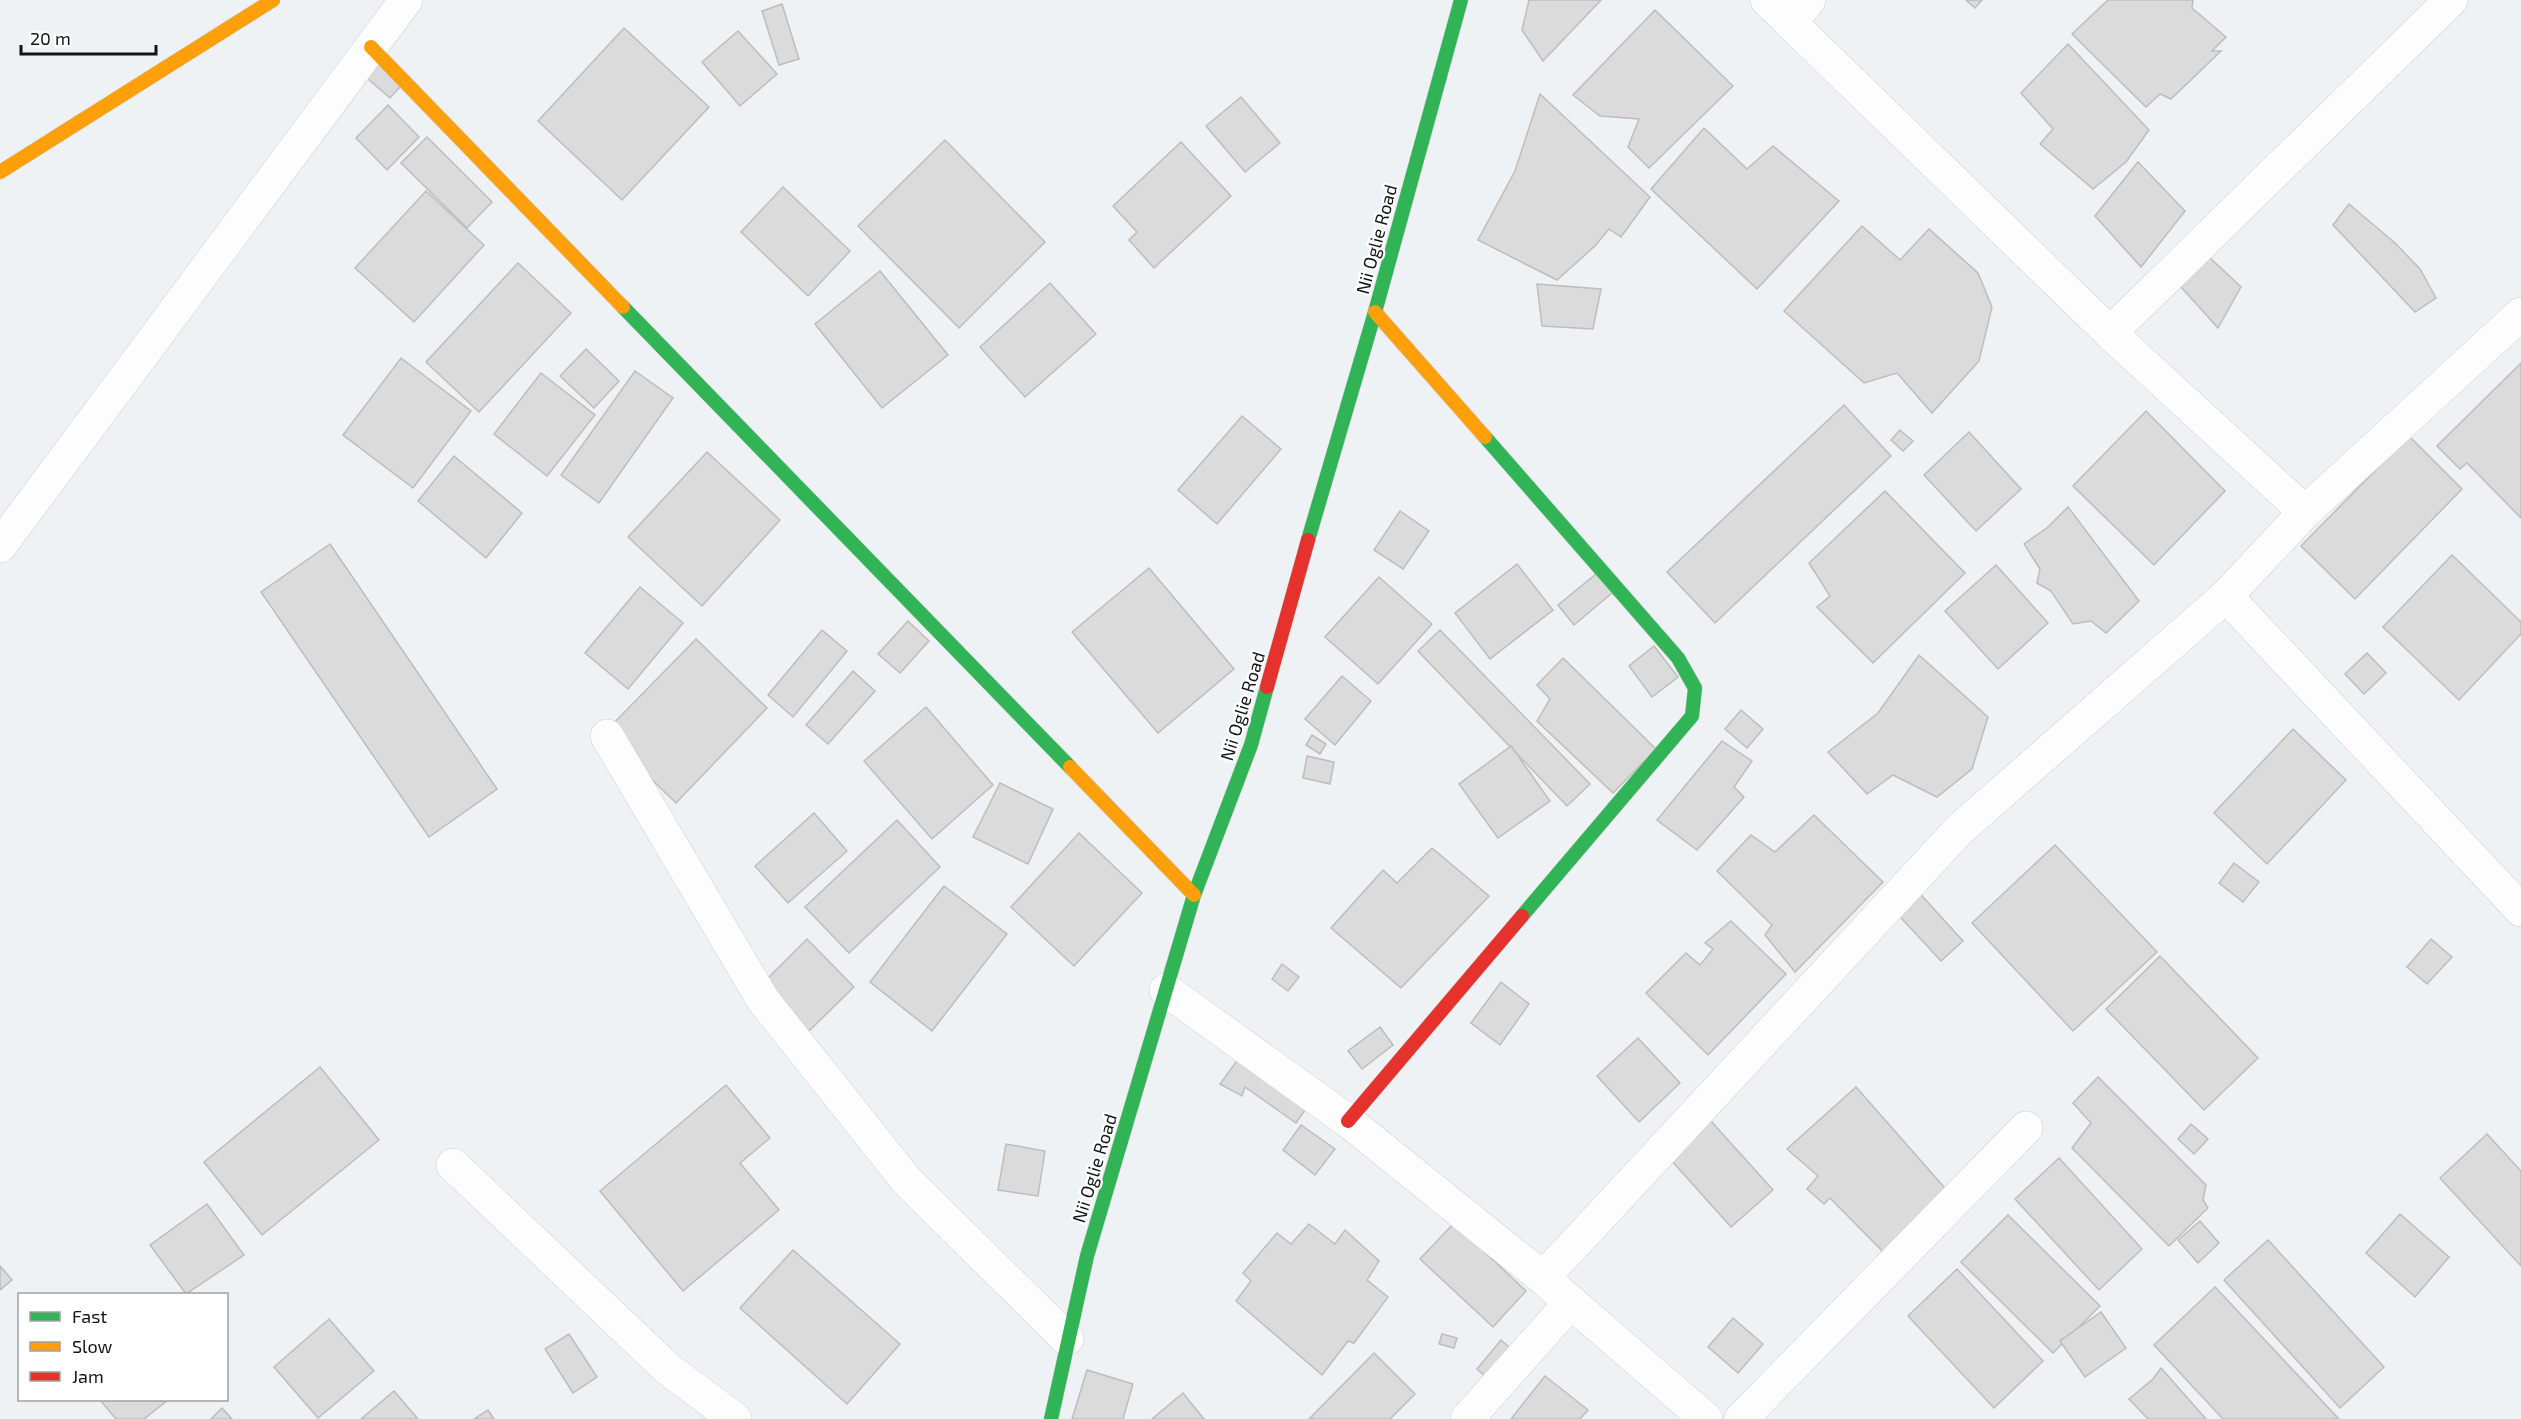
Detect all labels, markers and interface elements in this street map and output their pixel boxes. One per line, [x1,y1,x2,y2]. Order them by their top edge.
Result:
scale bar [21,18,156,56]
text: 20 m [30,27,71,49]
street label: Nii Oglie Road [1351,182,1401,296]
street label: Nii Oglie Road [1215,649,1269,763]
street label: Nii Oglie Road [1067,1111,1121,1225]
legend [18,1293,228,1401]
text: Fast [72,1305,107,1327]
text: Slow [72,1335,113,1357]
text: Jam [72,1365,104,1387]

